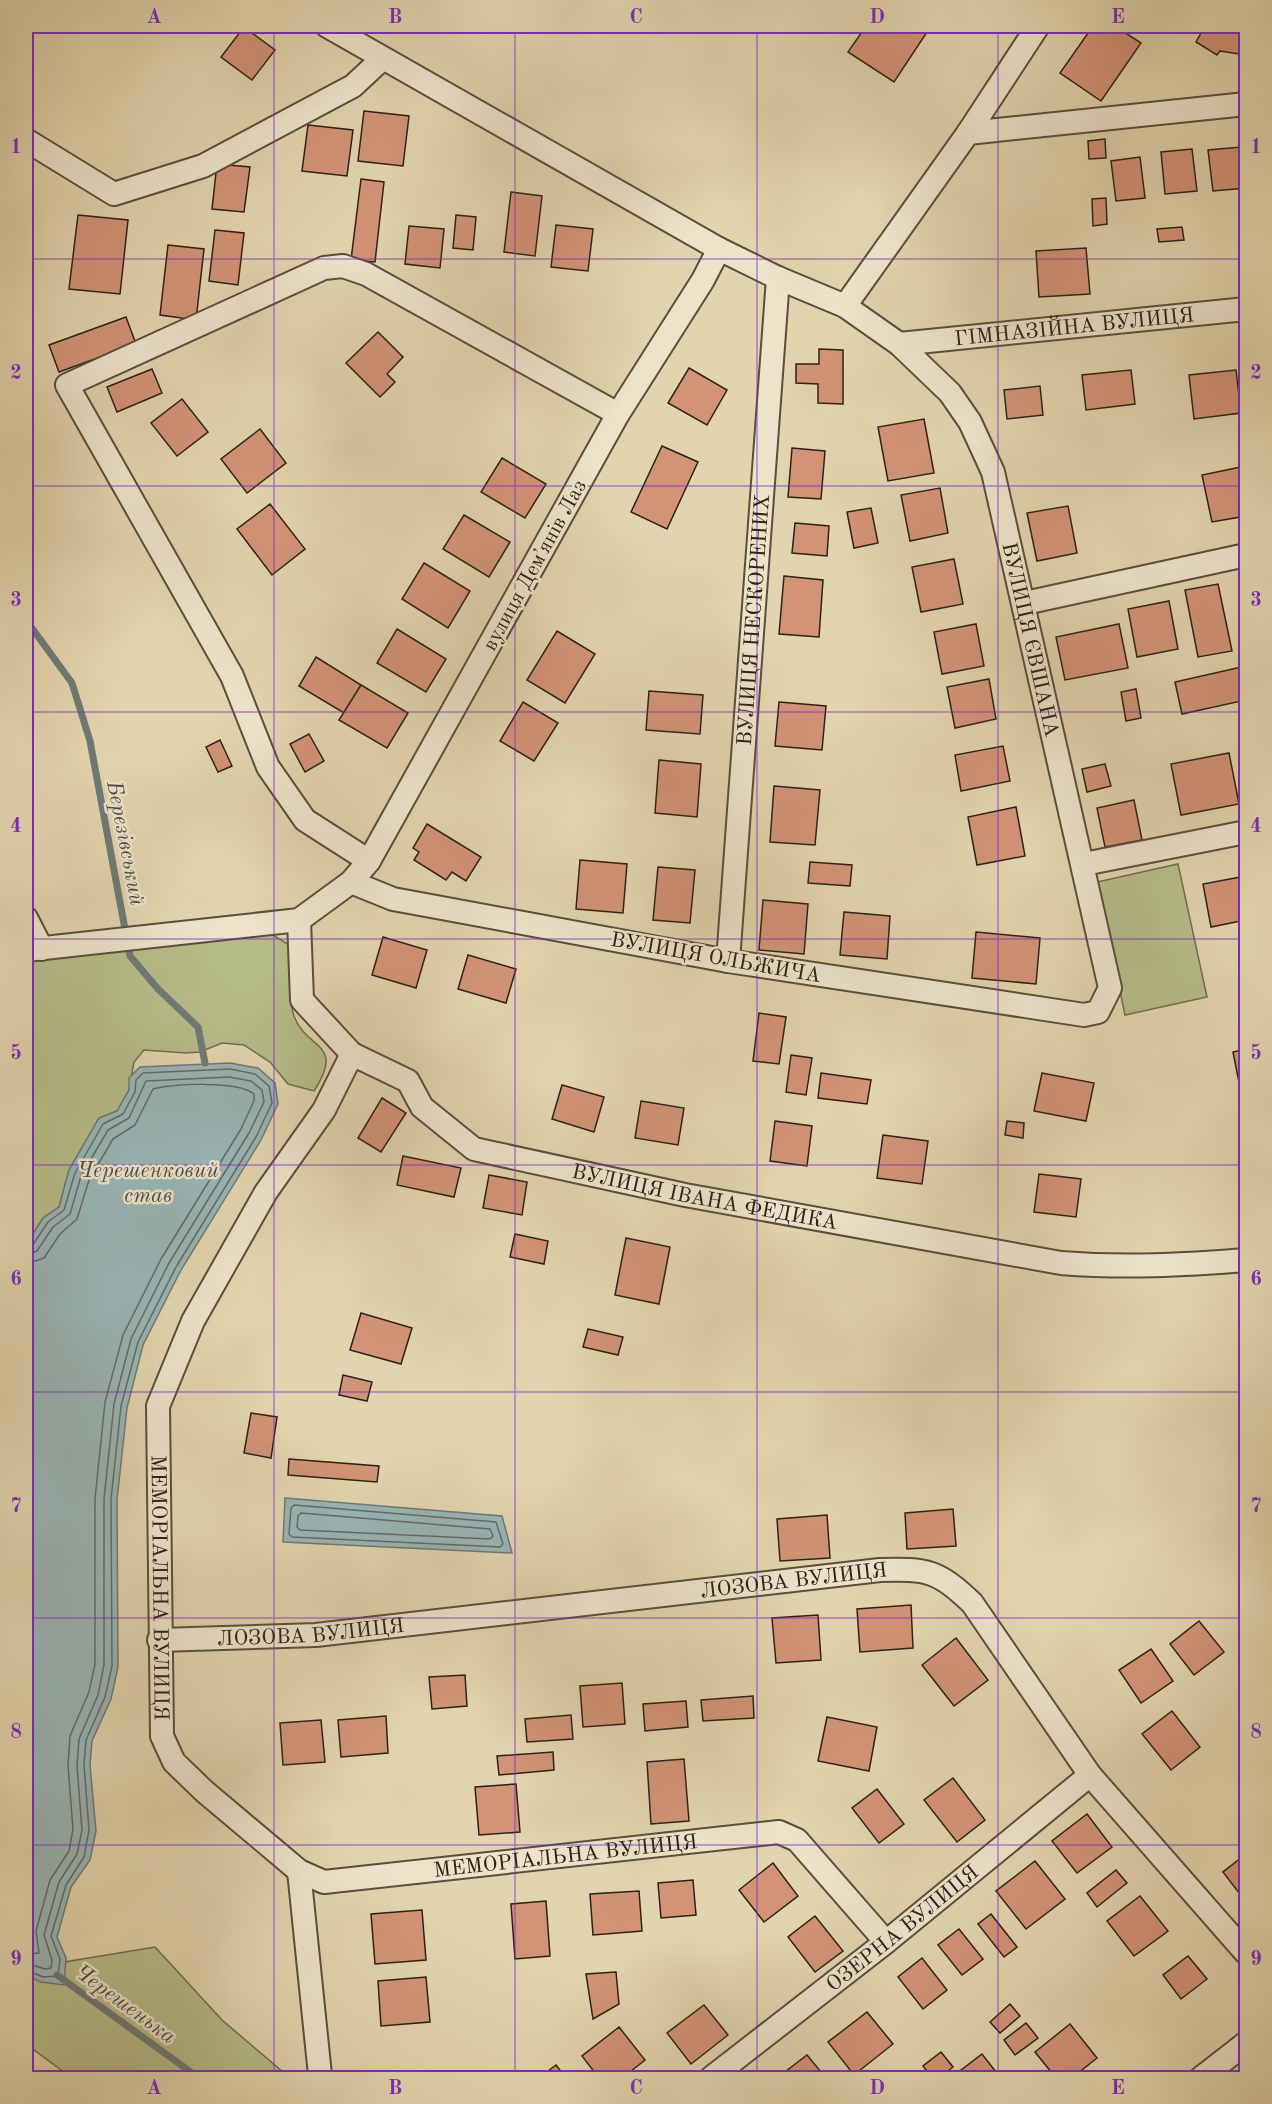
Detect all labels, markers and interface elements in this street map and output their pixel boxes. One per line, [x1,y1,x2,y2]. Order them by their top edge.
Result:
text: A [146,8,162,28]
text: B [388,8,402,28]
text: C [629,8,643,28]
text: D [869,8,885,28]
text: E [1111,8,1125,28]
text: 1 [10,138,22,158]
text: 1 [1250,138,1262,158]
street label: ГІМНАЗІЙНА ВУЛИЦЯ [953,305,1195,350]
text: 2 [10,364,22,384]
text: 2 [1250,364,1262,384]
street label: вулиця Демʼянів Лаз [480,477,591,655]
street label: ВУЛИЦЯ НЕСКОРЕНИХ [735,494,774,746]
street label: ВУЛИЦЯ ЄВШАНА [997,540,1062,739]
text: 3 [10,591,22,611]
text: 3 [1250,591,1262,611]
water label: Березівський [102,778,148,908]
text: 4 [10,817,22,837]
text: 4 [1250,817,1262,837]
street label: ВУЛИЦЯ ОЛЬЖИЧА [609,930,823,987]
text: 5 [10,1043,22,1064]
text: 5 [1250,1043,1262,1064]
water label: Черешенковий став [77,1160,219,1207]
street label: ВУЛИЦЯ ІВАНА ФЕДИКА [570,1162,839,1234]
text: 6 [10,1270,22,1290]
text: 6 [1250,1270,1262,1290]
street label: МЕМОРІАЛЬНА ВУЛИЦЯ [147,1455,171,1721]
text: 7 [10,1497,22,1517]
text: 7 [1250,1497,1262,1517]
street label: ЛОЗОВА ВУЛИЦЯ [699,1560,888,1603]
street label: ЛОЗОВА ВУЛИЦЯ [217,1616,406,1650]
text: 8 [10,1723,22,1743]
text: 8 [1250,1723,1262,1743]
street label: МЕМОРІАЛЬНА ВУЛИЦЯ [432,1832,699,1882]
street label: ОЗЕРНА ВУЛИЦЯ [823,1862,983,1996]
text: 9 [10,1950,22,1970]
text: 9 [1250,1950,1262,1970]
water label: Черешенька [70,1961,180,2049]
text: A [146,2079,162,2099]
text: B [388,2079,402,2099]
text: C [629,2079,643,2099]
text: D [869,2079,885,2099]
text: E [1111,2079,1125,2099]

